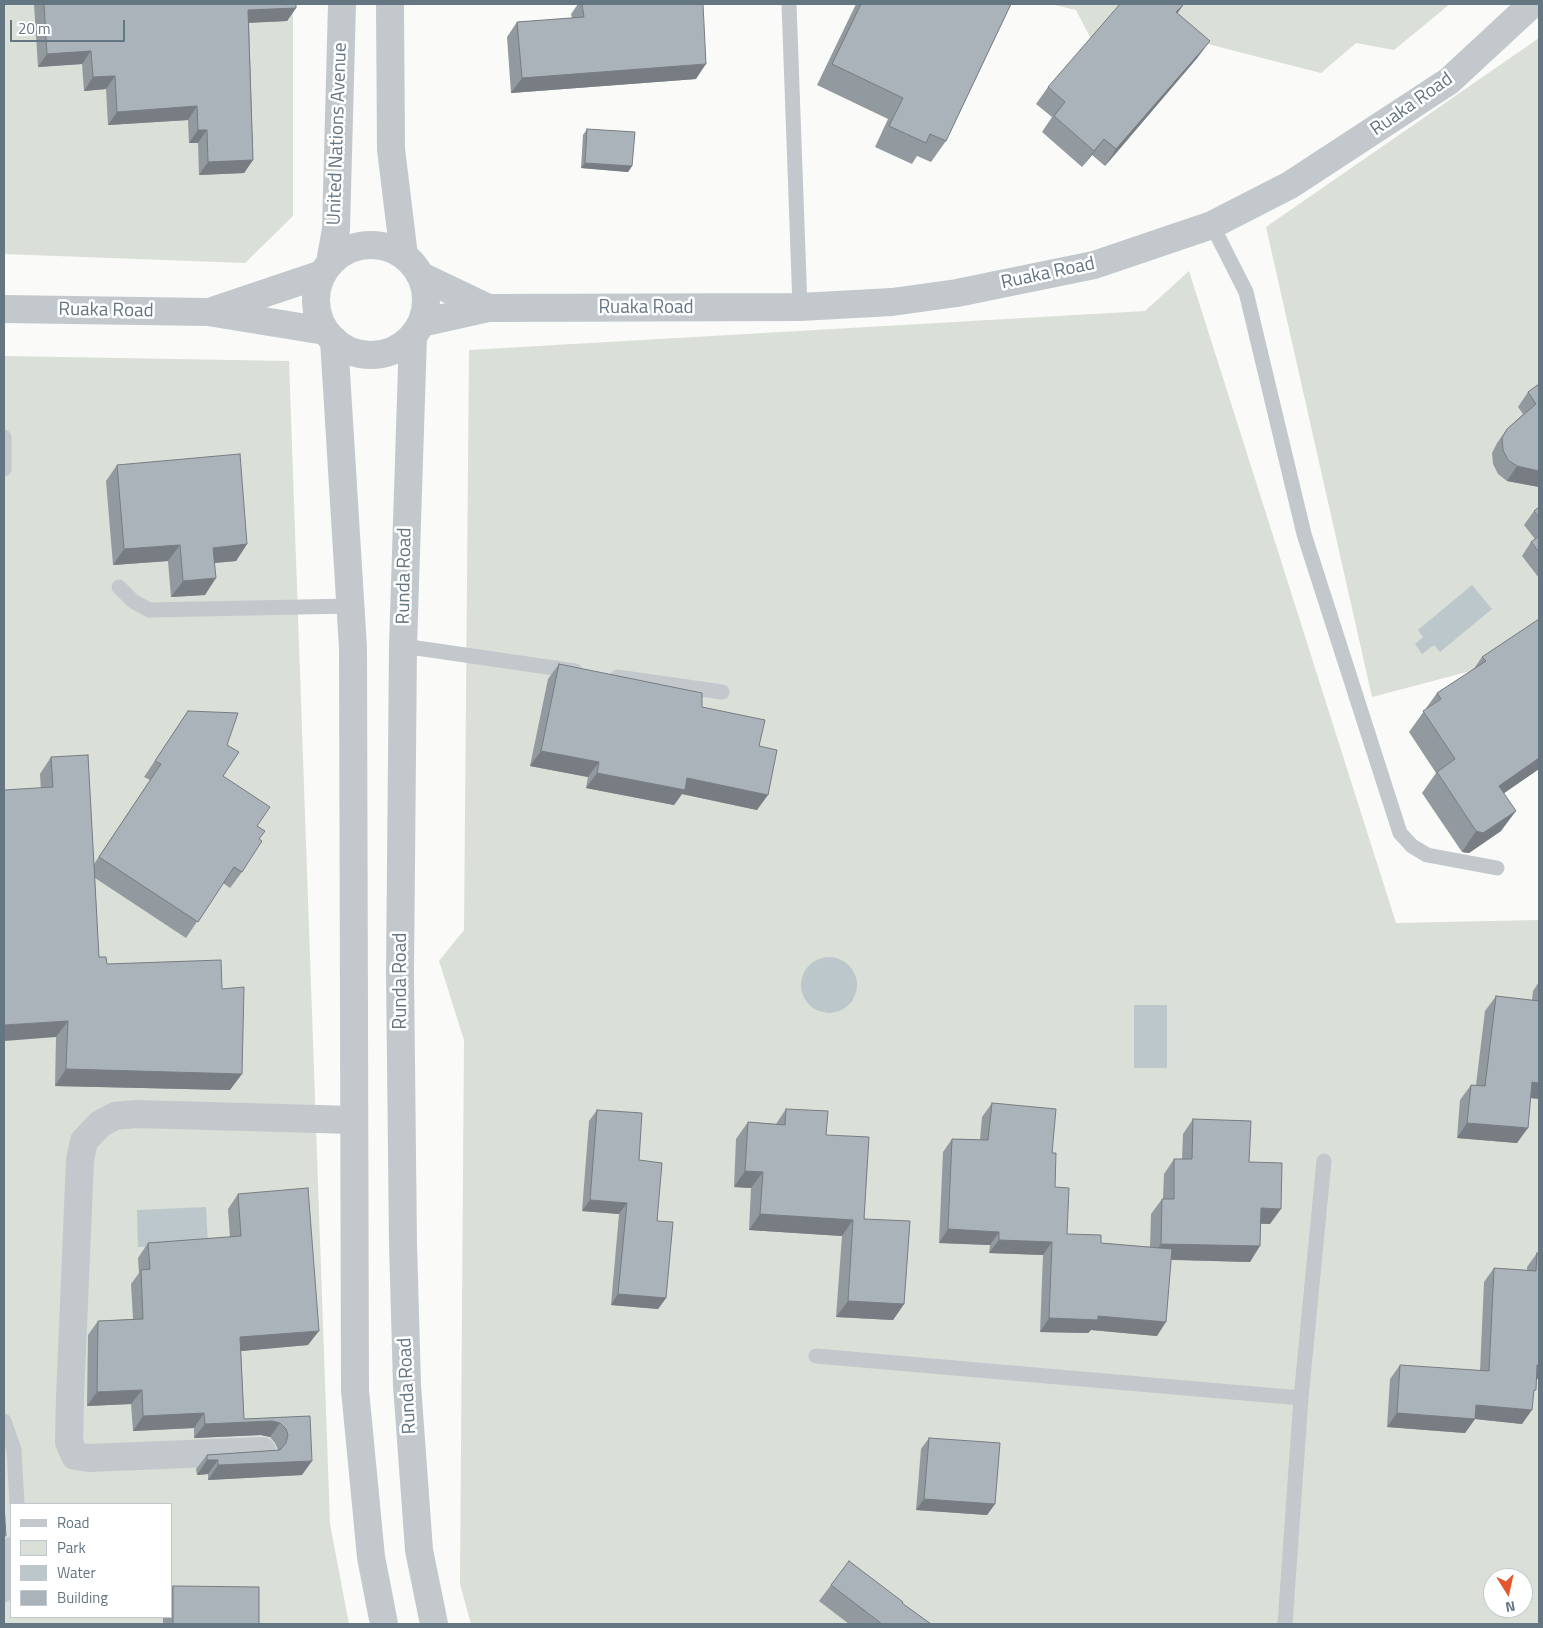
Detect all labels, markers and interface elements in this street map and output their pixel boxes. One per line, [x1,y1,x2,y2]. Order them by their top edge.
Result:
scale bar [12,10,128,42]
text: 20 m [18,17,51,40]
street label: United Nations Avenue [323,42,353,226]
street label: Ruaka Road [1366,68,1458,142]
street label: Ruaka Road [999,253,1097,295]
street label: Ruaka Road [598,297,694,319]
street label: Ruaka Road [58,299,154,323]
street label: Runda Road [393,527,417,625]
street label: Runda Road [390,933,412,1029]
street label: Runda Road [394,1337,422,1435]
legend [10,1503,172,1618]
text: Road [57,1511,89,1534]
text: Park [57,1536,86,1559]
text: Water [57,1561,96,1584]
north arrow [1483,1568,1533,1618]
text: Building [57,1586,108,1609]
text: N [1504,1596,1517,1618]

